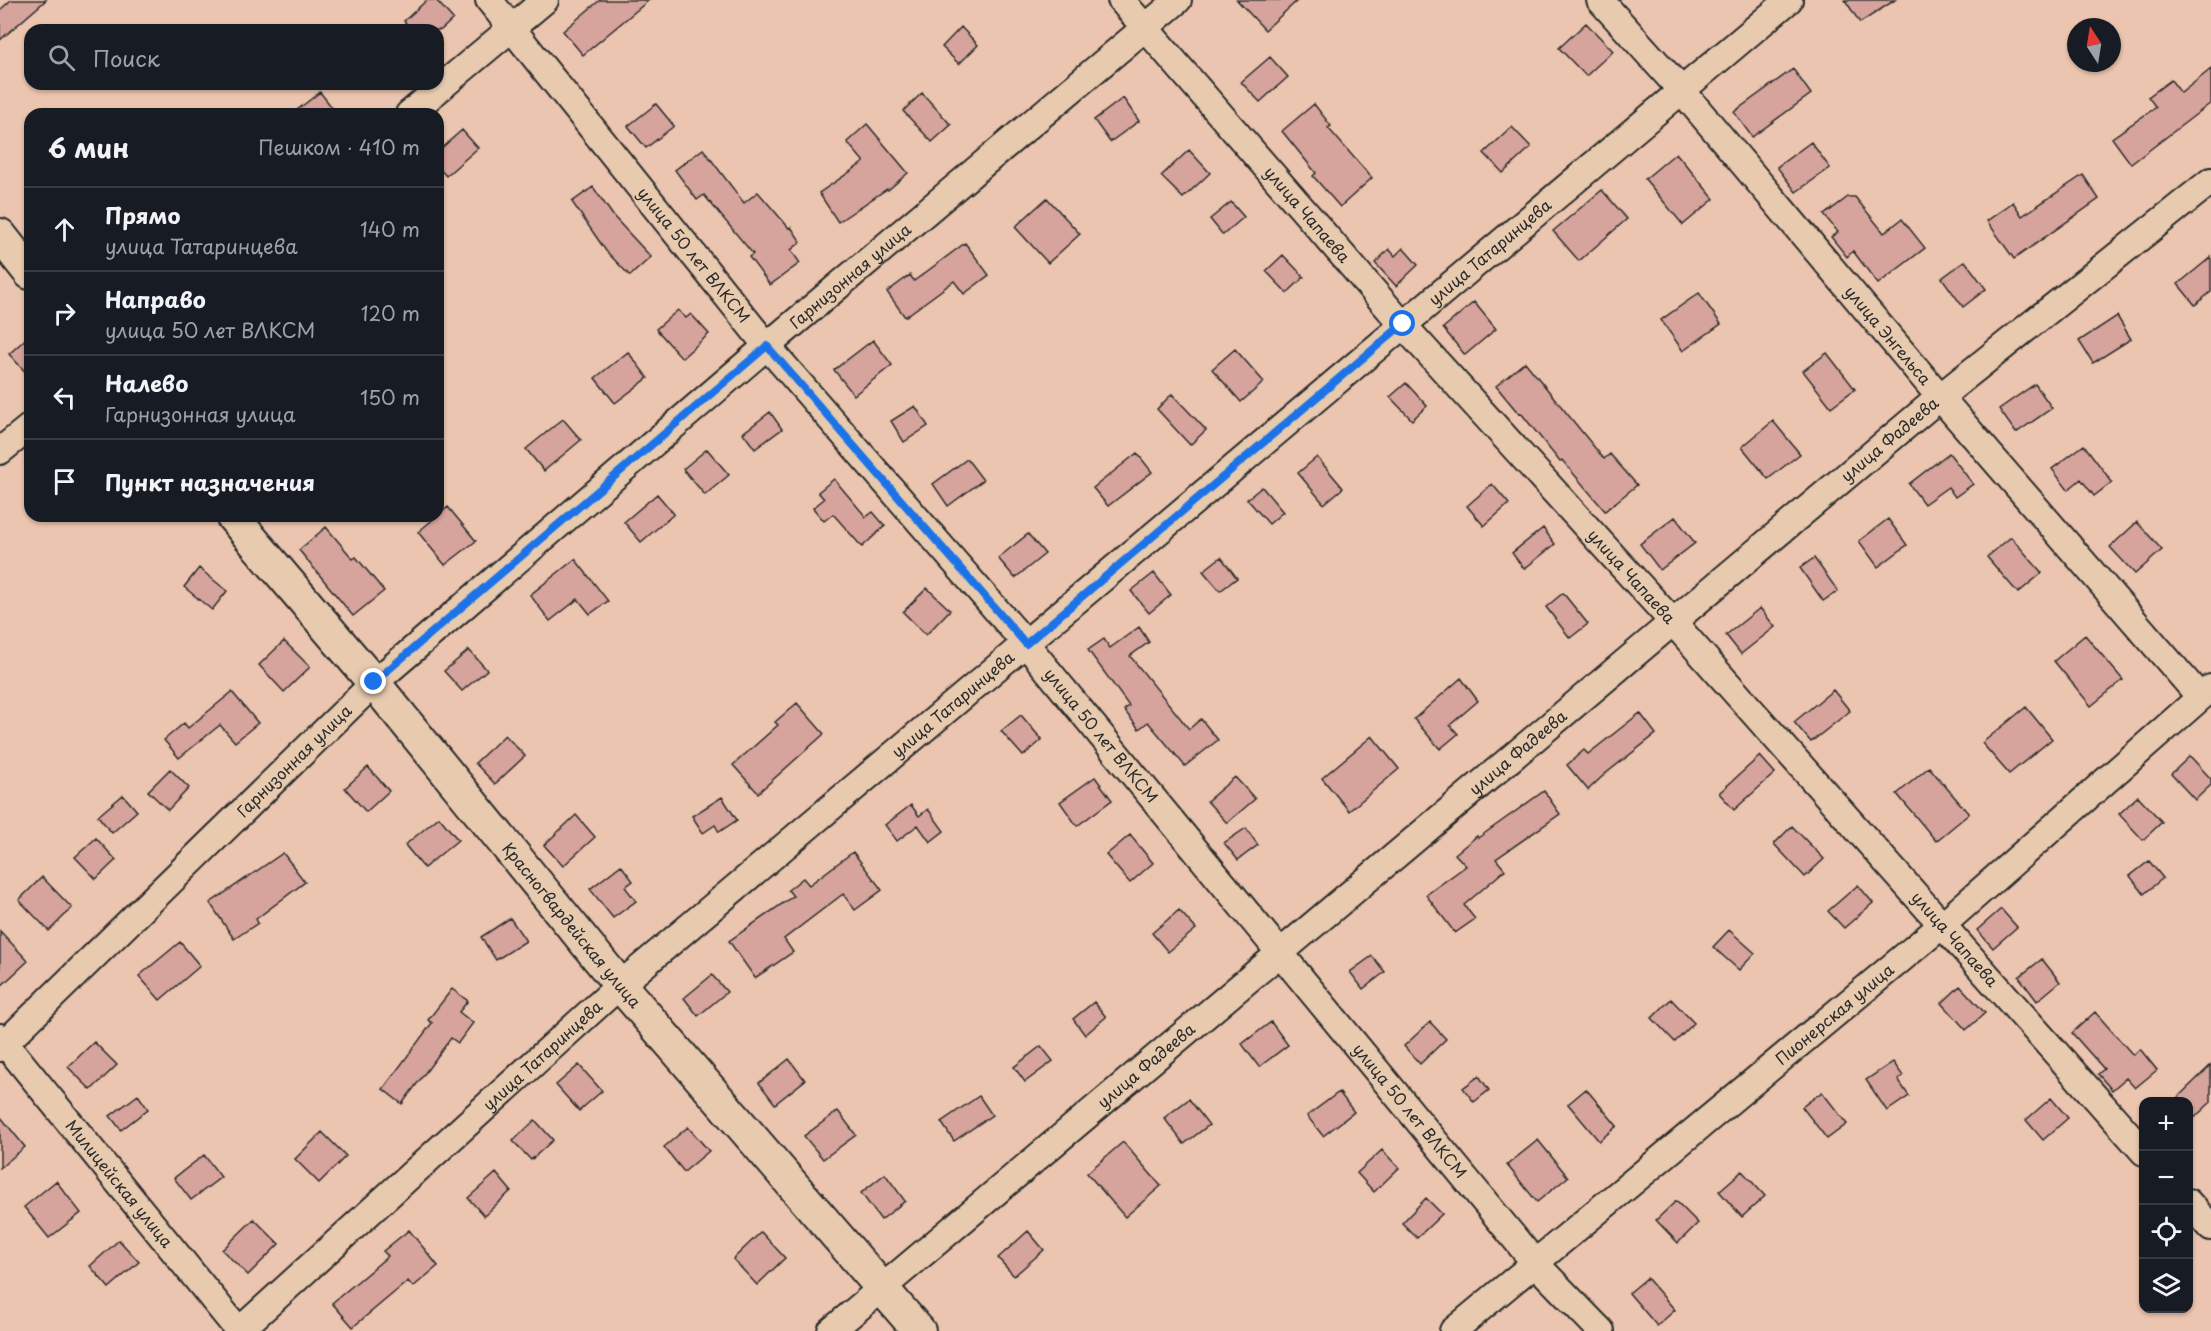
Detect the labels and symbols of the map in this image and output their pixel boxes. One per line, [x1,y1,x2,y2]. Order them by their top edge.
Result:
north arrow [2067,18,2121,72]
street label: улица Чапаева [1259,160,1357,267]
street label: улица 50 лет ВЛКСМ [632,181,757,327]
street label: улица Татаринцева [1422,193,1556,310]
street label: Гарнизонная улица [783,217,916,334]
street label: улица Энгельса [1840,280,1938,390]
route start [1389,310,1415,336]
street label: улица Фадеева [1835,390,1943,487]
street label: улица Чапаева [1583,523,1682,629]
street label: улица Татаринцева [886,645,1019,763]
street label: улица 50 лет ВЛКСМ [1039,662,1165,807]
route end [360,668,386,694]
street label: Гарнизонная улица [230,698,356,822]
street label: улица Фадеева [1463,703,1571,800]
street label: Красногвардейская улица [497,837,648,1013]
street label: улица Чапаева [1907,885,2005,992]
street label: Пионерская улица [1770,957,1898,1070]
street label: улица Татаринцева [477,994,607,1115]
street label: улица Фадеева [1091,1017,1200,1113]
street label: улица 50 лет ВЛКСМ [1348,1037,1473,1183]
street label: Милицейская улица [61,1114,179,1252]

